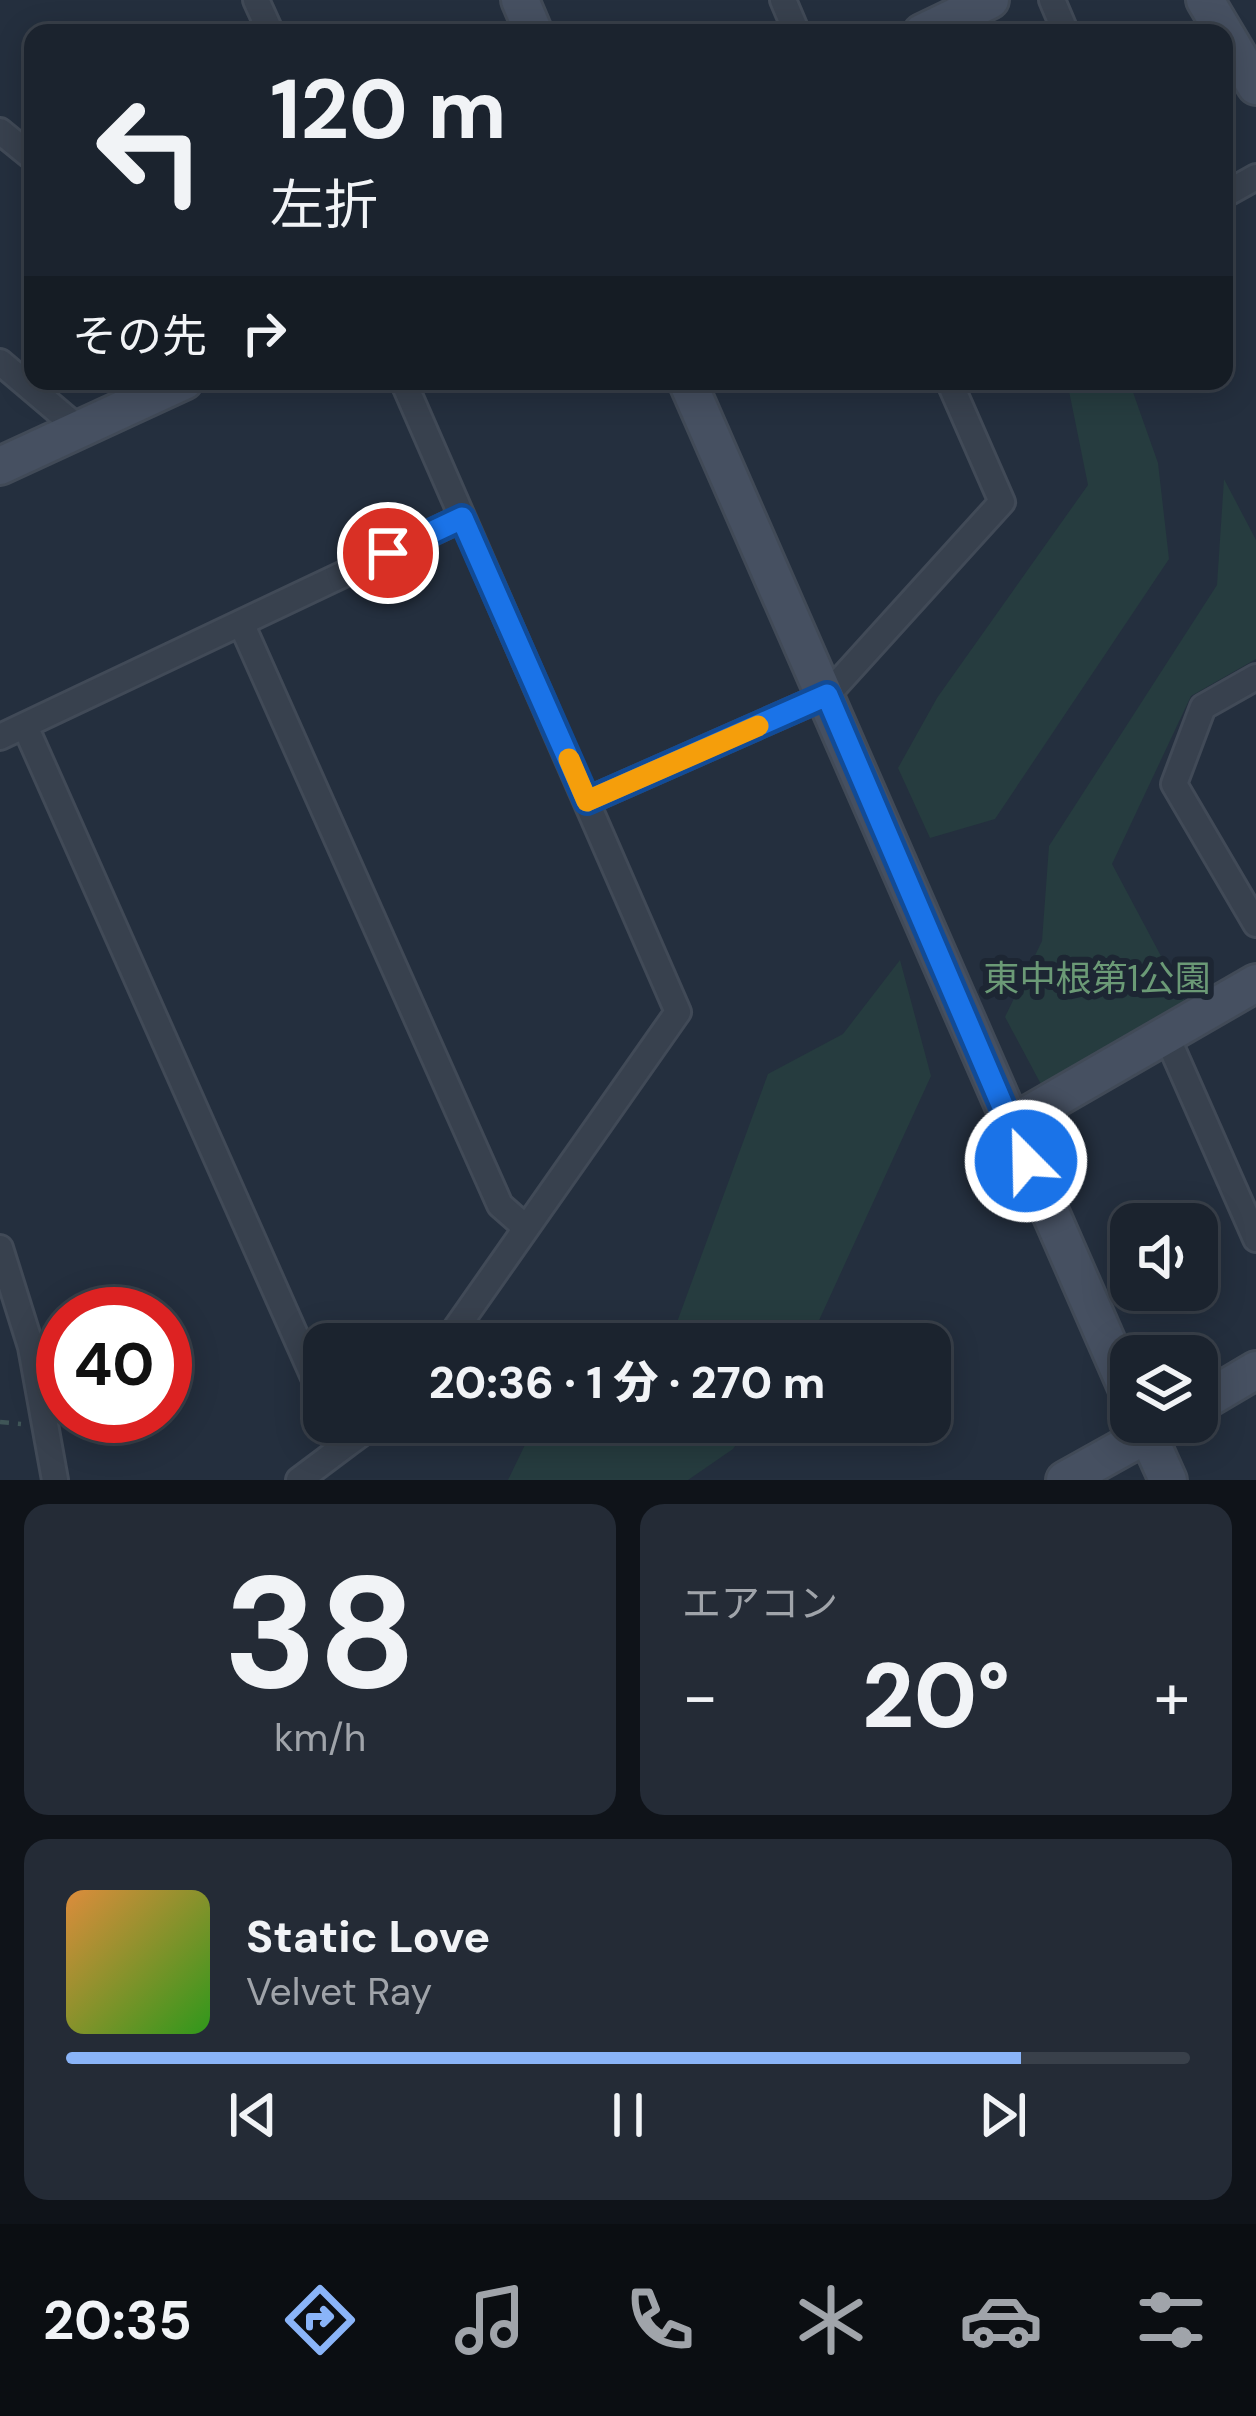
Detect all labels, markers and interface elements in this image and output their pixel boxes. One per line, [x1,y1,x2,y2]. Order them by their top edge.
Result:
text: 120 m [270,55,507,164]
icon: left [72,72,228,228]
text: 左折 [270,170,378,241]
icon: right [231,300,297,366]
text: その先 [72,307,207,366]
pin [337,502,439,604]
icon: arrive [355,520,421,586]
park label: 東中根第1公園 [983,955,1211,1002]
position arrow [963,1098,1089,1224]
map controls [1110,1203,1218,1443]
button: sound [1110,1203,1218,1311]
speed limit sign: 40 [36,1287,192,1443]
button: layers [1110,1335,1218,1443]
text: 20:36 · 1 分 · 270 m [429,1353,825,1412]
text: 38 [224,1532,416,1735]
text: エアコン [682,1578,838,1629]
text: 20° [862,1638,1010,1755]
text: − [682,1654,718,1739]
text: + [1154,1654,1190,1739]
text: km/h [274,1712,366,1763]
text: Static Love [246,1907,490,1966]
text: Velvet Ray [246,1966,432,2017]
icon: previous [220,2082,286,2148]
icon: pause [595,2082,661,2148]
icon: next [970,2082,1036,2148]
icon: directions [278,2278,362,2362]
icon: music [448,2278,532,2362]
icon: phone [618,2278,702,2362]
icon: climate [789,2278,873,2362]
icon: car [959,2278,1043,2362]
icon: filters [1129,2278,1213,2362]
text: 20:35 [43,2285,192,2356]

